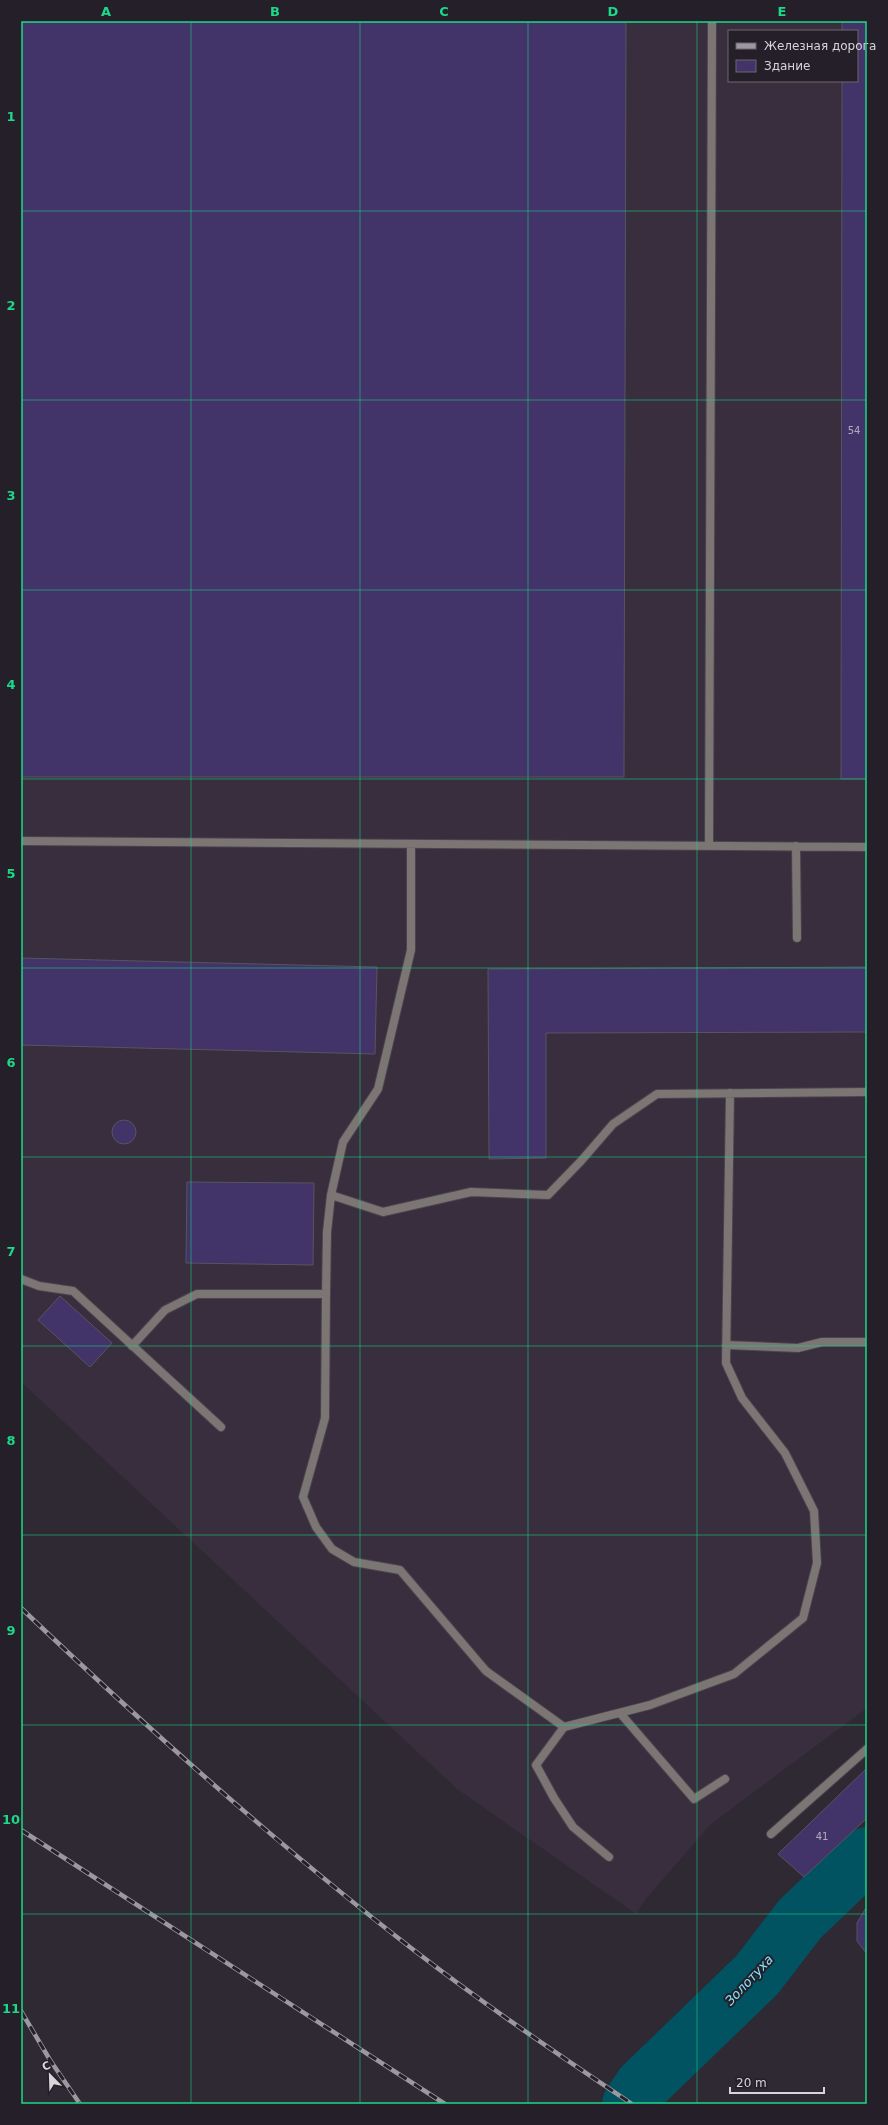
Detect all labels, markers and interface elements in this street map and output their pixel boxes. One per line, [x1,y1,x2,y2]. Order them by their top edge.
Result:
text: A [101,4,111,19]
text: B [270,4,280,19]
text: C [439,4,449,19]
text: D [608,4,619,19]
text: E [778,4,786,19]
legend [728,30,858,82]
text: Железная дорога [764,39,876,53]
text: Здание [764,59,810,73]
text: 1 [6,109,16,124]
text: 2 [6,298,16,313]
house number: 54 [848,425,860,436]
text: 3 [6,488,16,503]
text: 4 [6,677,16,692]
text: 5 [6,866,16,881]
text: 6 [6,1055,16,1070]
text: 7 [6,1244,16,1259]
text: 8 [6,1433,16,1448]
text: 9 [6,1623,16,1638]
text: 10 [2,1812,20,1827]
house number: 41 [816,1831,828,1842]
water label: Золотуха [722,1952,776,2008]
text: 11 [2,2001,20,2016]
north arrow [30,2055,70,2095]
text: С [40,2059,53,2074]
scale bar [730,2069,824,2095]
text: 20 m [736,2076,767,2090]

